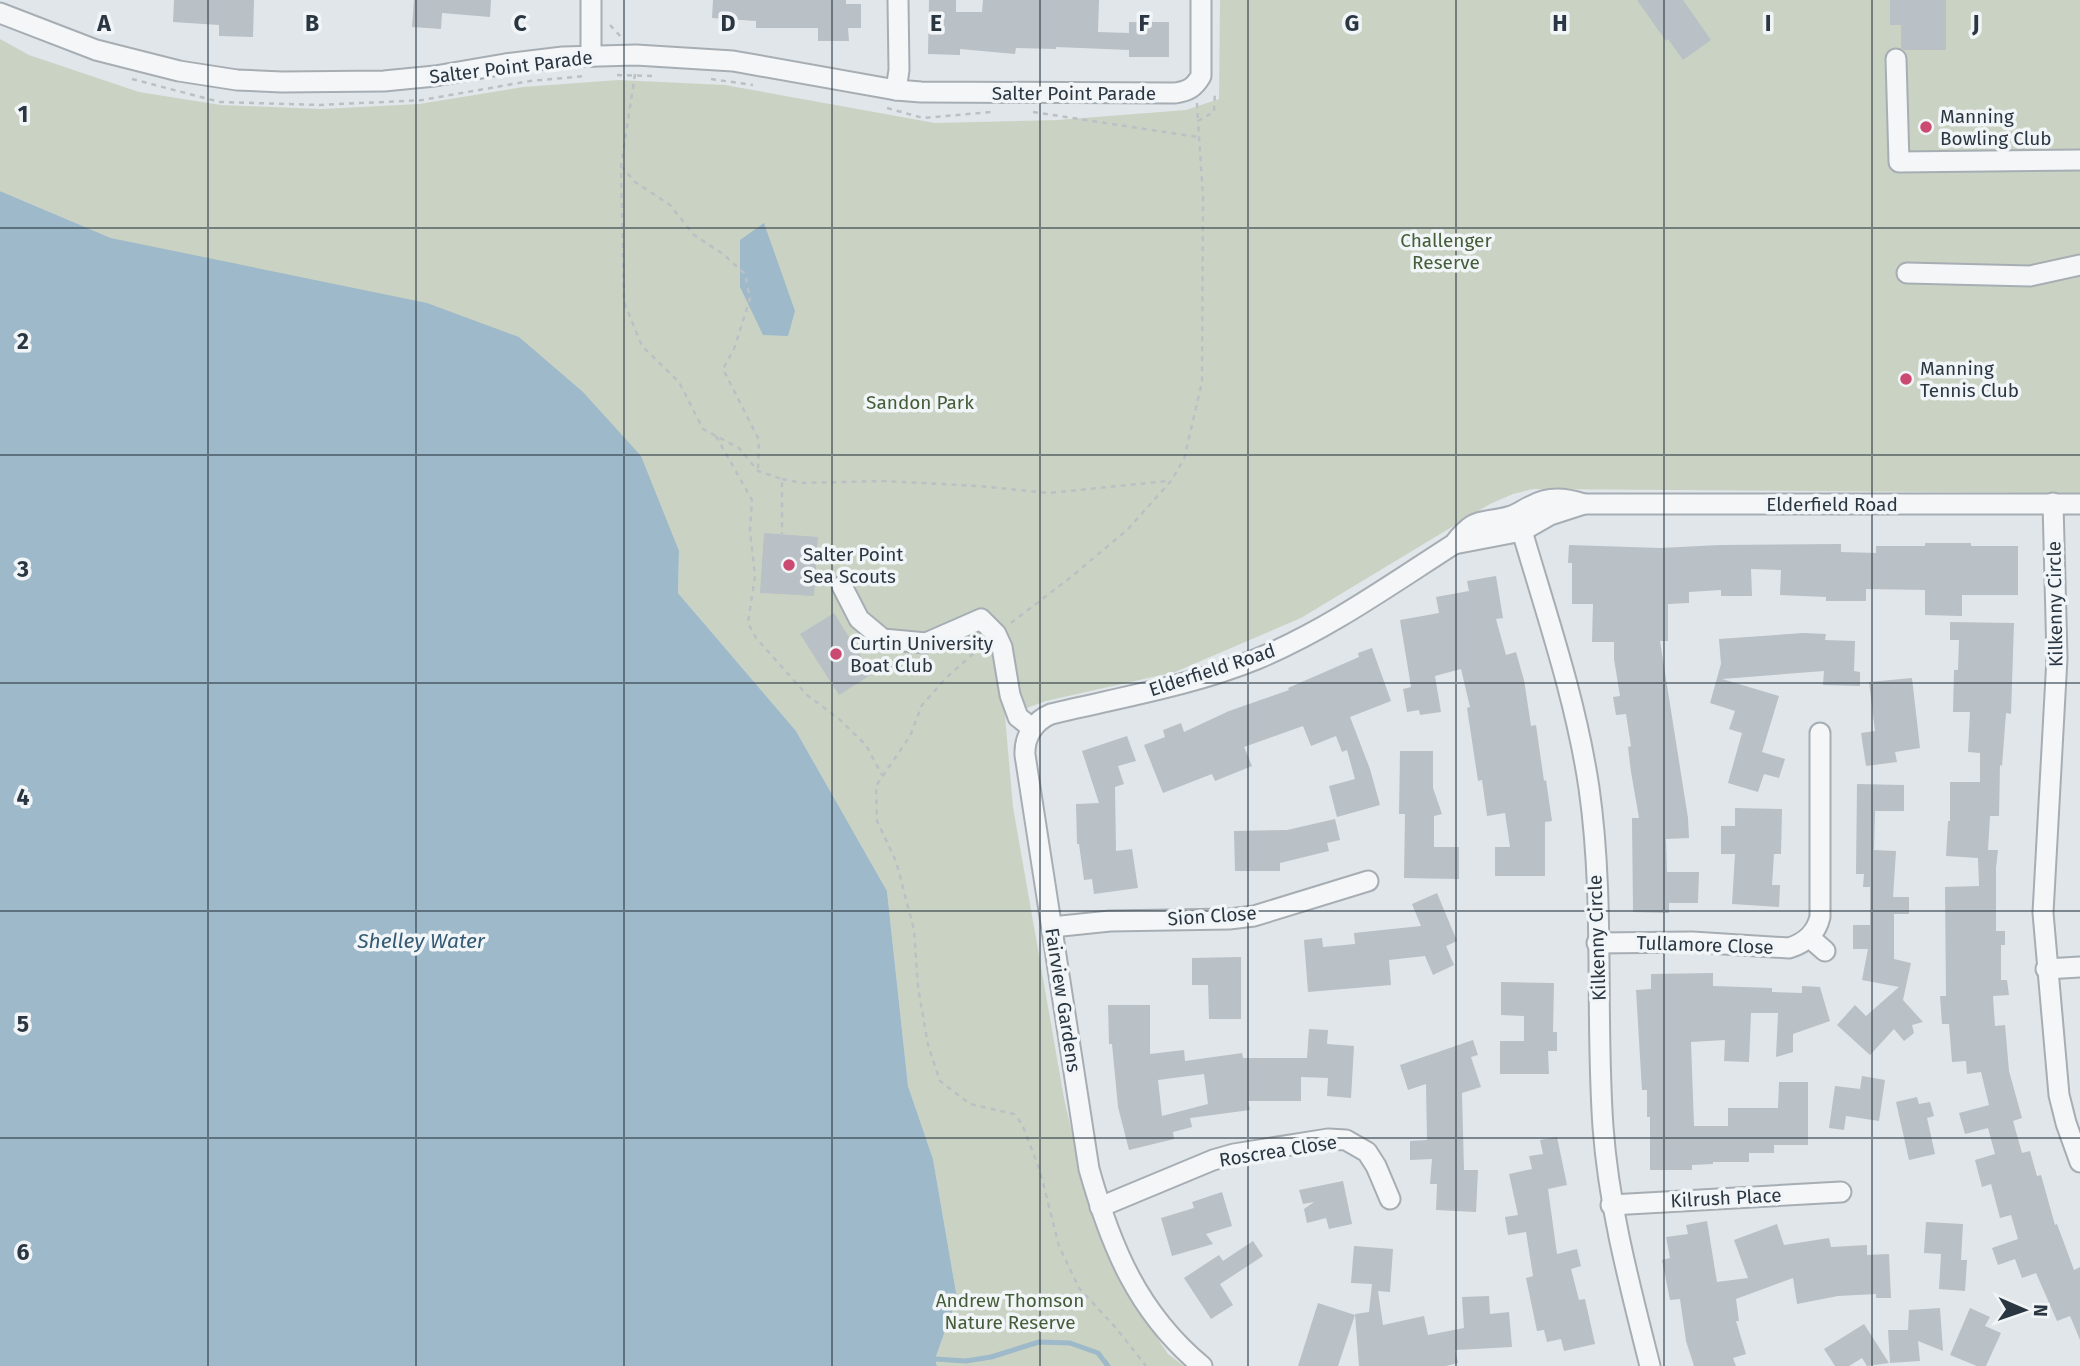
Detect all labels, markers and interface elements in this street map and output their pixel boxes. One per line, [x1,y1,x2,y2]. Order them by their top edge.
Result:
text: A [96,9,111,37]
text: B [305,9,319,37]
text: C [513,9,527,37]
text: D [721,9,736,37]
text: E [930,9,942,37]
text: F [1138,9,1150,37]
text: G [1345,9,1359,37]
text: H [1552,9,1568,37]
text: I [1765,9,1771,37]
text: J [1971,9,1980,37]
street label: Salter Point Parade [428,46,594,88]
street label: Salter Point Parade [992,82,1156,105]
text: 1 [18,100,28,128]
place label: Manning Bowling Club [1940,105,2052,150]
marker: Manning Bowling Club [1918,119,1934,135]
park label: Challenger Reserve [1400,229,1492,274]
text: 2 [17,327,29,355]
place label: Manning Tennis Club [1920,357,2019,402]
marker: Manning Tennis Club [1898,371,1914,387]
park label: Sandon Park [866,391,974,414]
street label: Elderfield Road [1766,493,1898,516]
street label: Kilkenny Circle [2042,541,2068,667]
place label: Salter Point Sea Scouts [803,543,903,588]
text: 3 [16,555,29,583]
marker: Salter Point Sea Scouts [781,557,797,573]
place label: Curtin University Boat Club [850,632,994,677]
street label: Elderfield Road [1146,639,1278,701]
marker: Curtin University Boat Club [828,646,844,662]
text: 4 [17,783,30,811]
street label: Kilkenny Circle [1583,875,1611,1001]
street label: Sion Close [1167,901,1257,931]
street label: Fairview Gardens [1040,926,1086,1074]
water label: Shelley Water [356,928,486,954]
street label: Tullamore Close [1636,931,1774,959]
text: 5 [17,1010,29,1038]
street label: Roscrea Close [1218,1130,1338,1172]
street label: Kilrush Place [1670,1184,1782,1212]
text: 6 [17,1238,30,1266]
north arrow [1989,1275,2059,1345]
park label: Andrew Thomson Nature Reserve [936,1289,1084,1334]
text: N [2029,1304,2052,1317]

